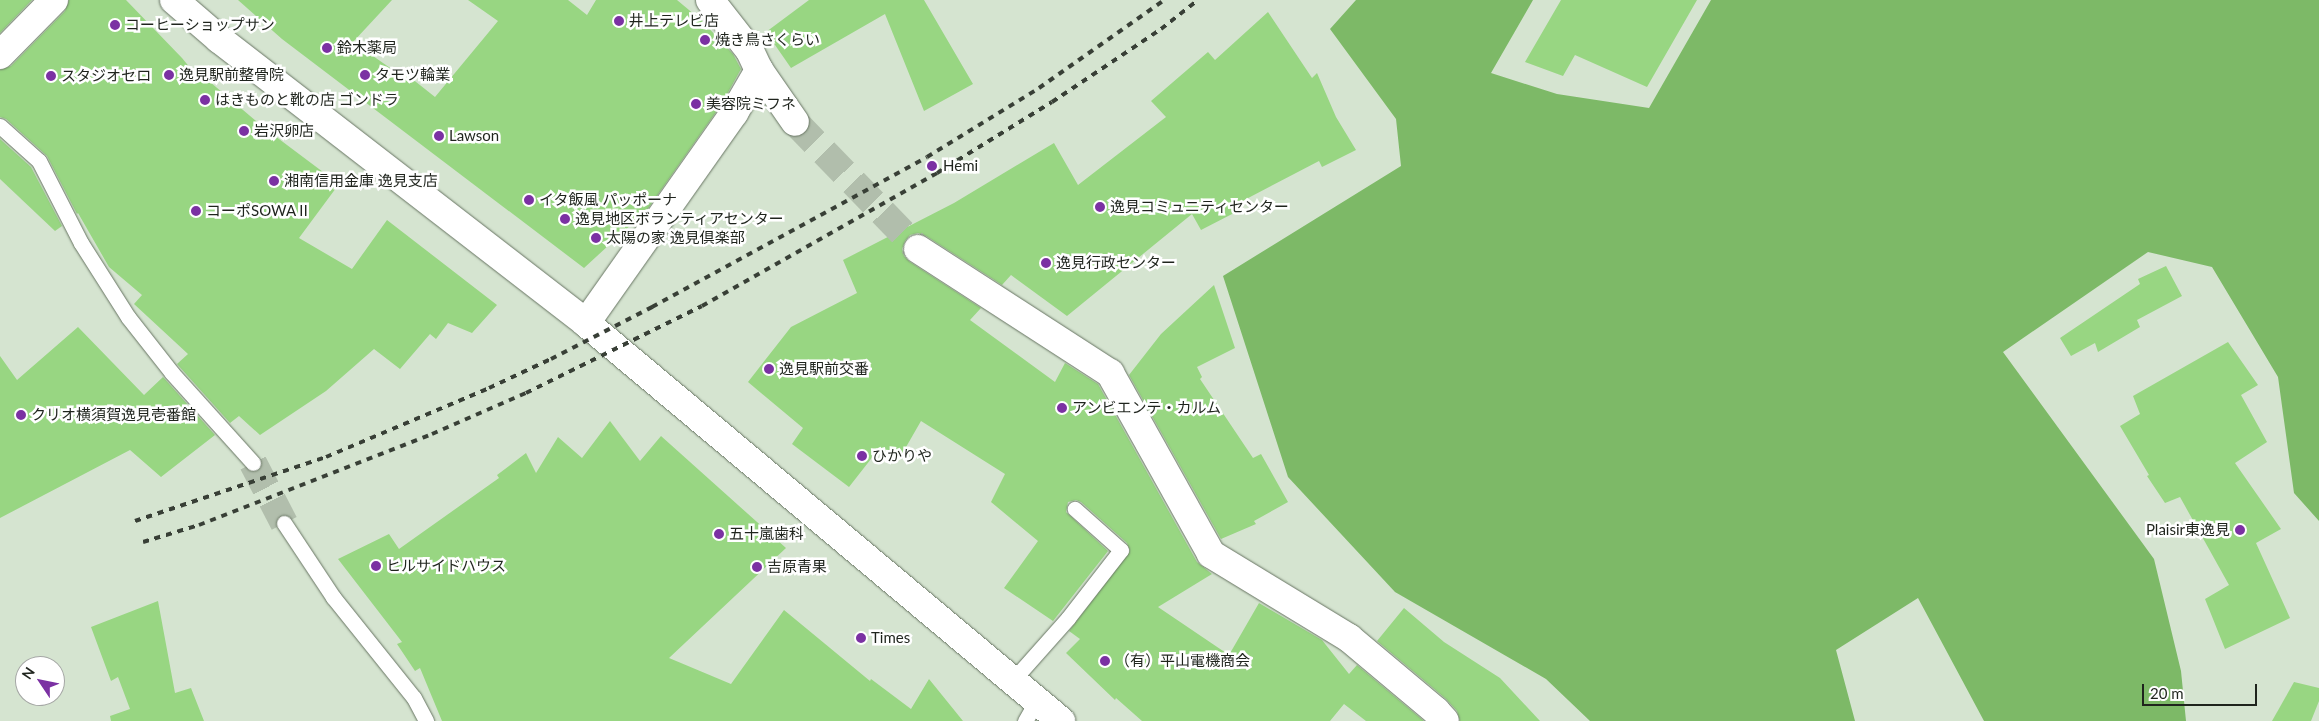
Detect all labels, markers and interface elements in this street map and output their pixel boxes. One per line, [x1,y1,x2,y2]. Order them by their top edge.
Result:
place label: 井上テレビ店 [629,12,719,30]
marker: 井上テレビ店 [613,15,625,27]
place label: コーヒーショップサン [125,16,275,34]
marker: コーヒーショップサン [109,19,121,31]
place label: 焼き鳥さくらい [715,31,820,49]
marker: 焼き鳥さくらい [699,34,711,46]
place label: 鈴木薬局 [337,39,397,57]
marker: 鈴木薬局 [321,42,333,54]
place label: 逸見駅前整骨院 [179,66,284,84]
place label: タモツ輪業 [375,66,450,84]
place label: スタジオセロ [61,67,151,85]
marker: 逸見駅前整骨院 [163,69,175,81]
marker: タモツ輪業 [359,69,371,81]
marker: スタジオセロ [45,70,57,82]
place label: はきものと靴の店 ゴンドラ [215,91,399,109]
marker: はきものと靴の店 ゴンドラ [199,94,211,106]
place label: 美容院ミフネ [706,95,796,113]
marker: 美容院ミフネ [690,98,702,110]
place label: 岩沢卵店 [254,122,314,140]
marker: 岩沢卵店 [238,125,250,137]
place label: Lawson [449,127,499,145]
marker: Lawson [433,130,445,142]
place label: Hemi [943,157,978,175]
marker: Hemi [925,159,939,173]
place label: 湘南信用金庫 逸見支店 [284,172,438,190]
marker: 湘南信用金庫 逸見支店 [268,175,280,187]
place label: イタ飯風 パッポーナ [539,191,678,209]
marker: イタ飯風 パッポーナ [523,194,535,206]
place label: 逸見コミュニティセンター [1110,198,1290,216]
marker: 逸見コミュニティセンター [1094,201,1106,213]
place label: コーポSOWAⅡ [206,202,311,220]
marker: コーポSOWAⅡ [190,205,202,217]
place label: 逸見地区ボランティアセンター [575,210,785,228]
marker: 逸見地区ボランティアセンター [559,213,571,225]
place label: 太陽の家 逸見倶楽部 [606,229,745,247]
marker: 太陽の家 逸見倶楽部 [590,232,602,244]
place label: 逸見行政センター [1056,254,1176,272]
marker: 逸見行政センター [1040,257,1052,269]
place label: 逸見駅前交番 [779,360,869,378]
marker: 逸見駅前交番 [763,363,775,375]
place label: アンビエンテ・カルム [1072,399,1222,417]
marker: アンビエンテ・カルム [1056,402,1068,414]
place label: クリオ横須賀逸見壱番館 [31,406,196,424]
marker: クリオ横須賀逸見壱番館 [15,409,27,421]
place label: ひかりや [872,447,932,465]
marker: ひかりや [856,450,868,462]
place label: Plaisir東逸見 [2146,521,2230,539]
marker: Plaisir東逸見 [2234,524,2246,536]
place label: 五十嵐歯科 [729,525,804,543]
marker: 五十嵐歯科 [713,528,725,540]
place label: ヒルサイドハウス [386,557,506,575]
place label: 吉原青果 [767,558,827,576]
marker: ヒルサイドハウス [370,560,382,572]
marker: 吉原青果 [751,561,763,573]
place label: Times [871,629,910,647]
marker: Times [855,632,867,644]
place label: （有）平山電機商会 [1115,652,1250,670]
marker: （有）平山電機商会 [1099,655,1111,667]
north arrow [15,656,65,706]
text: N [18,664,38,682]
scale bar [2144,674,2259,706]
text: 20 m [2150,684,2184,702]

